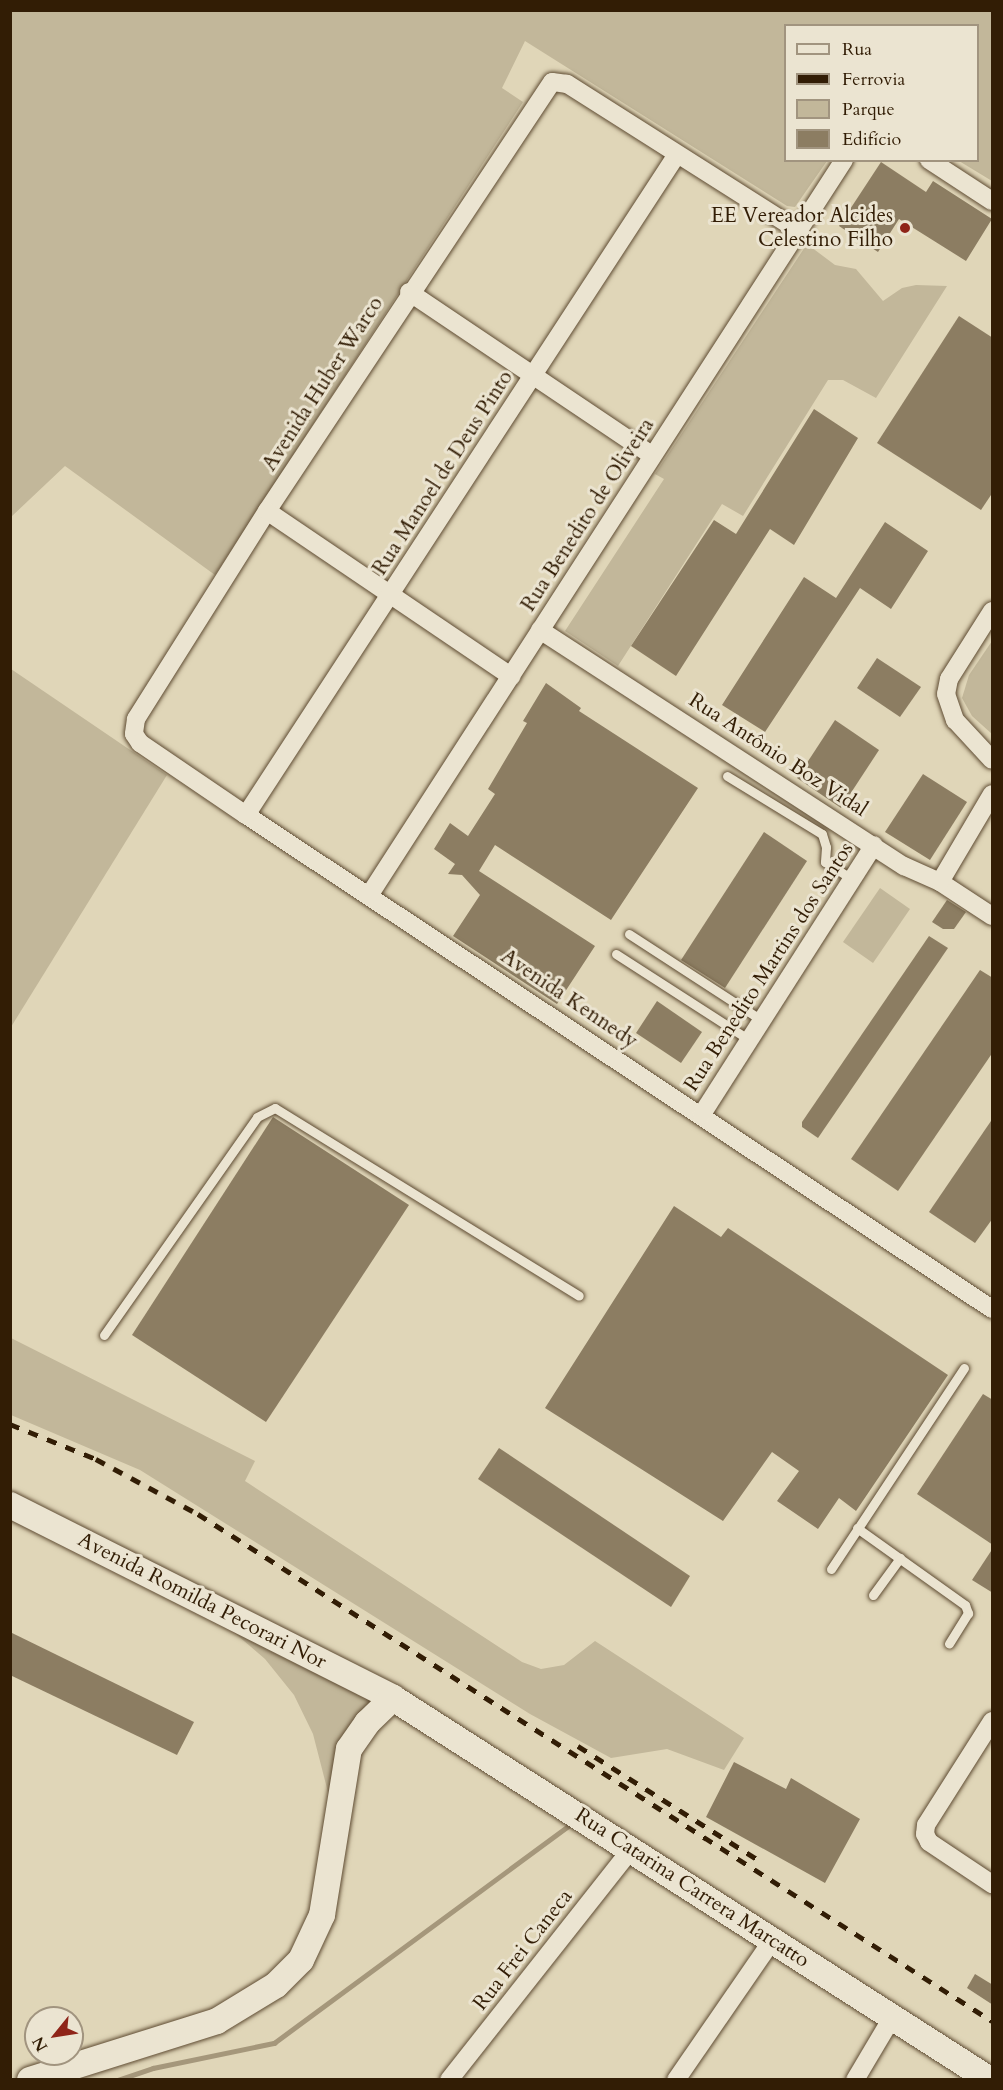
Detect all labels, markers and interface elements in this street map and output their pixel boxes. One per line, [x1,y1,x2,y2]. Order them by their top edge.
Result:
legend [784,24,979,162]
text: Rua [842,37,872,62]
text: Ferrovia [842,67,905,92]
text: Parque [842,97,895,122]
text: Edifício [842,127,901,152]
place label: EE Vereador Alcides Celestino Filho [711,203,893,253]
marker: EE Vereador Alcides Celestino Filho [898,221,912,235]
street label: Avenida Huber Warco [257,292,389,476]
street label: Rua Manoel de Deus Pinto [367,366,519,580]
street label: Rua Benedito de Oliveira [516,414,660,616]
street label: Rua Antônio Boz Vidal [684,688,872,822]
street label: Rua Benedito Martins dos Santos [679,838,859,1096]
street label: Avenida Kennedy [496,944,642,1054]
street label: Avenida Romilda Pecorari Nor [74,1527,330,1675]
street label: Rua Catarina Carrera Marcatto [570,1803,814,1973]
street label: Rua Frei Caneca [468,1884,578,2016]
north arrow [24,2006,84,2066]
text: N [27,2032,53,2056]

